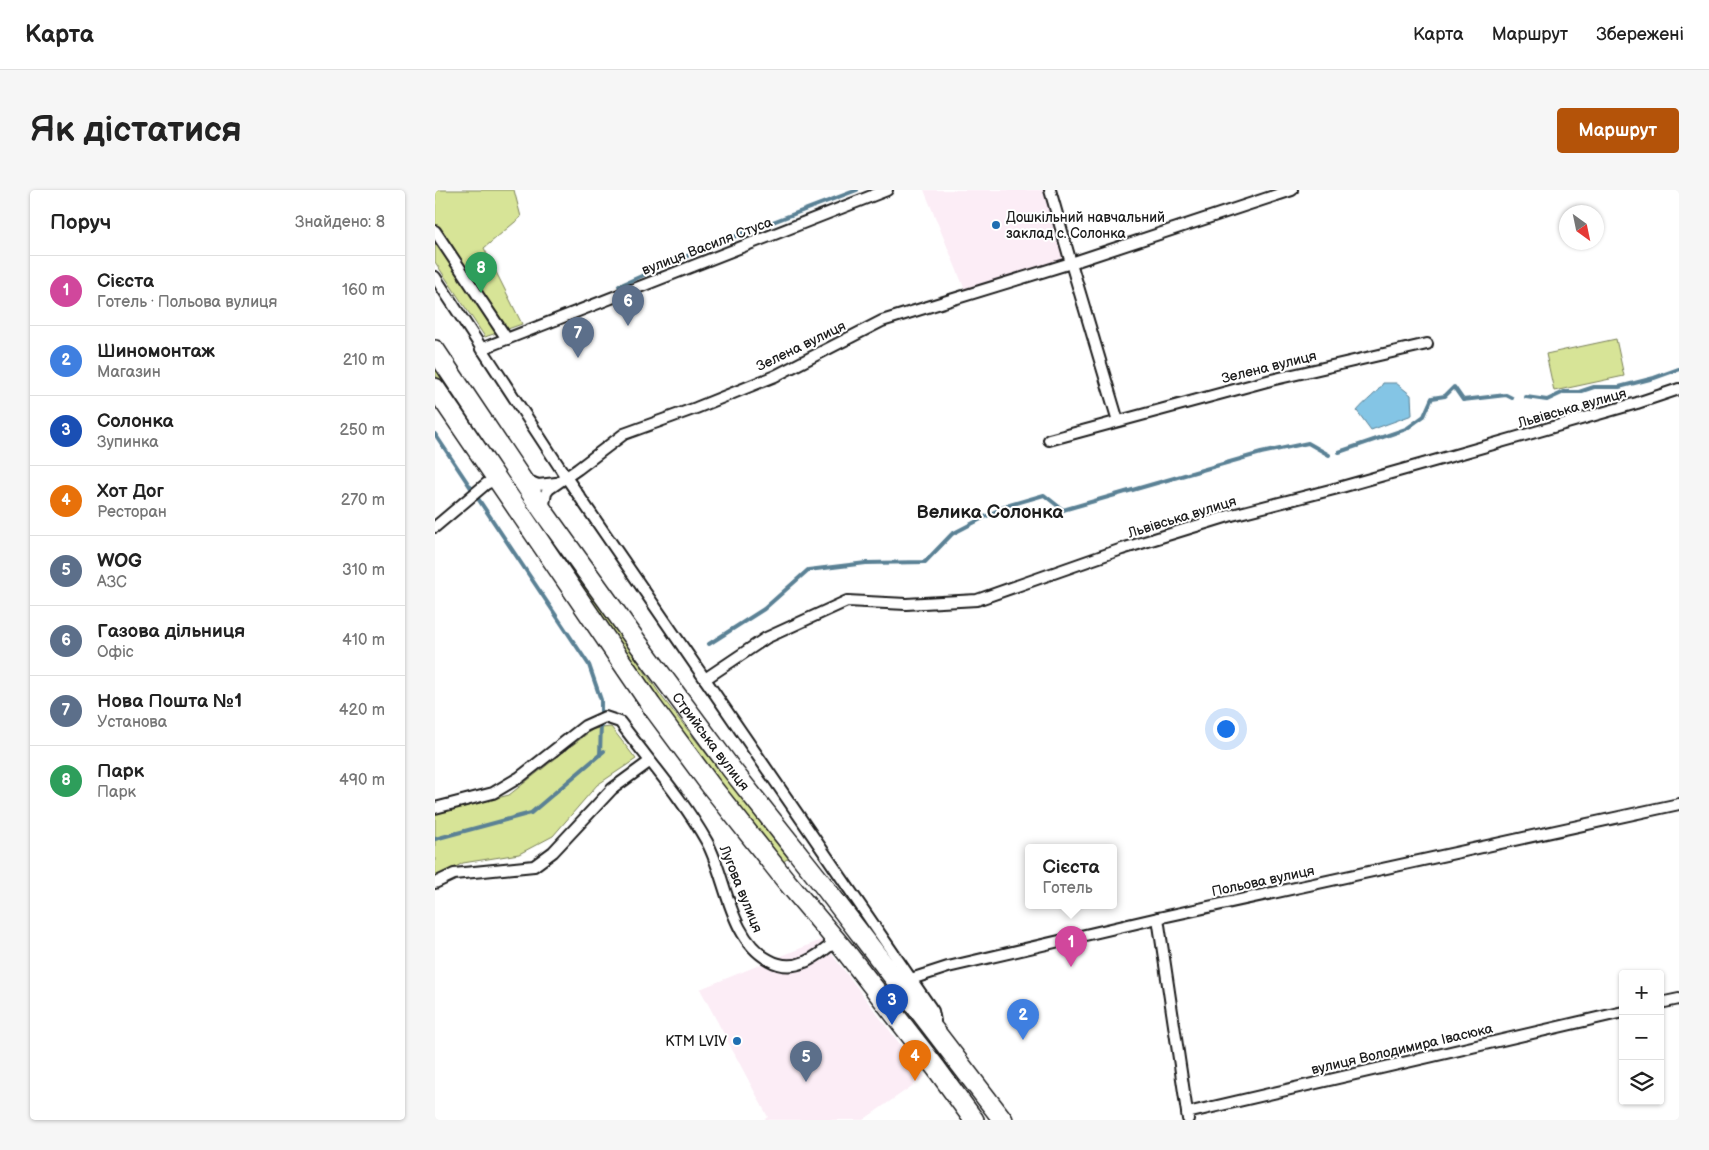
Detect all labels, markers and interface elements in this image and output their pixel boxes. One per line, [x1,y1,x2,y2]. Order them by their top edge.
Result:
text: Карта [25,20,94,49]
text: Карта [1413,24,1464,45]
text: Маршрут [1492,24,1568,45]
text: Збережені [1596,24,1684,45]
button: Маршрут [1557,108,1679,153]
text: Як дістатися [30,109,242,152]
north arrow [1559,205,1604,250]
place label: Дошкільний навчальний заклад с. Солонка [1006,209,1165,242]
text: Поруч [50,210,111,235]
text: Знайдено: 8 [295,213,385,232]
street label: вулиця Василя Стуса [639,213,775,279]
marker: Дошкільний навчальний заклад с. Солонка [990,219,1002,231]
pin: 8 [465,252,497,293]
text: Сієста [97,270,154,293]
text: 1 [63,281,69,300]
text: 160 m [342,281,385,300]
pin: 6 [612,285,644,326]
text: Готель · Польова вулиця [97,293,277,312]
pin: 7 [562,317,594,358]
street label: Зелена вулиця [754,317,849,375]
text: Шиномонтаж [97,340,215,363]
street label: Зелена вулиця [1220,347,1318,387]
text: 2 [61,351,71,370]
text: 210 m [343,351,385,370]
text: Магазин [97,363,161,382]
street label: Львівська вулиця [1515,384,1629,432]
text: Солонка [97,410,174,433]
text: 3 [61,421,71,440]
text: 250 m [339,421,385,440]
text: Зупинка [97,433,159,452]
text: Хот Дог [97,480,164,503]
text: 4 [61,491,71,510]
text: 270 m [341,491,385,510]
street label: Львівська вулиця [1125,492,1239,542]
district label: Велика Солонка [917,501,1064,524]
text: Ресторан [97,503,167,522]
text: WOG [97,550,142,573]
text: 5 [61,561,71,580]
text: 310 m [342,561,385,580]
text: АЗС [97,573,127,592]
text: Газова дільниця [97,620,245,643]
text: 6 [61,631,71,650]
text: 410 m [342,631,385,650]
text: Офіс [97,643,134,662]
street label: Стрийська вулиця [669,689,754,794]
text: Нова Пошта №1 [97,690,242,713]
text: 7 [62,701,70,720]
text: 420 m [339,701,385,720]
text: Установа [97,713,167,732]
your location [1213,716,1239,742]
text: Парк [97,760,144,783]
text: 8 [61,771,71,790]
text: 490 m [339,771,385,790]
text: Парк [97,783,136,802]
street label: Лугова вулиця [715,842,766,935]
popup [1025,844,1117,909]
text: Сієста [1043,856,1099,879]
street label: Польова вулиця [1210,862,1316,900]
text: Готель [1043,879,1093,898]
pin: 1 [1055,926,1087,967]
map controls [1619,970,1664,1105]
button: + [1619,970,1664,1015]
pin: 3 [876,984,908,1025]
pin: 2 [1007,999,1039,1040]
button: − [1619,1015,1664,1060]
street label: вулиця Володимира Івасюка [1310,1020,1495,1078]
place label: KTM LVIV [665,1033,727,1050]
marker: KTM LVIV [731,1035,743,1047]
pin: 4 [899,1040,931,1081]
pin: 5 [790,1041,822,1082]
button: layers [1619,1060,1664,1105]

